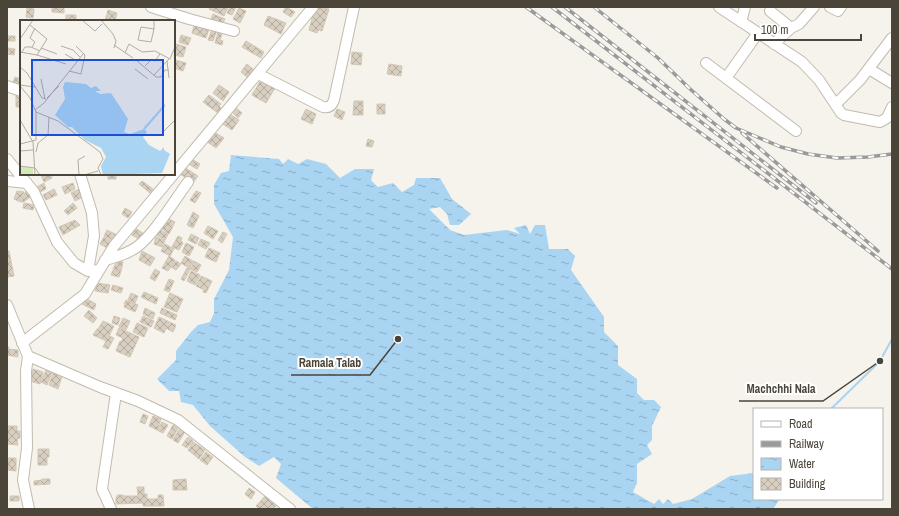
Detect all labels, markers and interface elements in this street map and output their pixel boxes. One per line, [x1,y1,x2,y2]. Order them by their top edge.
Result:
scale bar [755,16,861,42]
inset map [20,20,175,175]
text: 100 m [761,22,788,38]
callout: Ramala Talab [291,351,370,375]
text: Ramala Talab [299,355,361,371]
callout: Machchhi Nala [739,377,823,401]
text: Machchhi Nala [747,381,816,397]
legend [753,408,883,500]
text: Road [789,416,813,432]
text: Railway [789,436,824,452]
text: Water [789,456,816,472]
text: Building [789,476,826,492]

